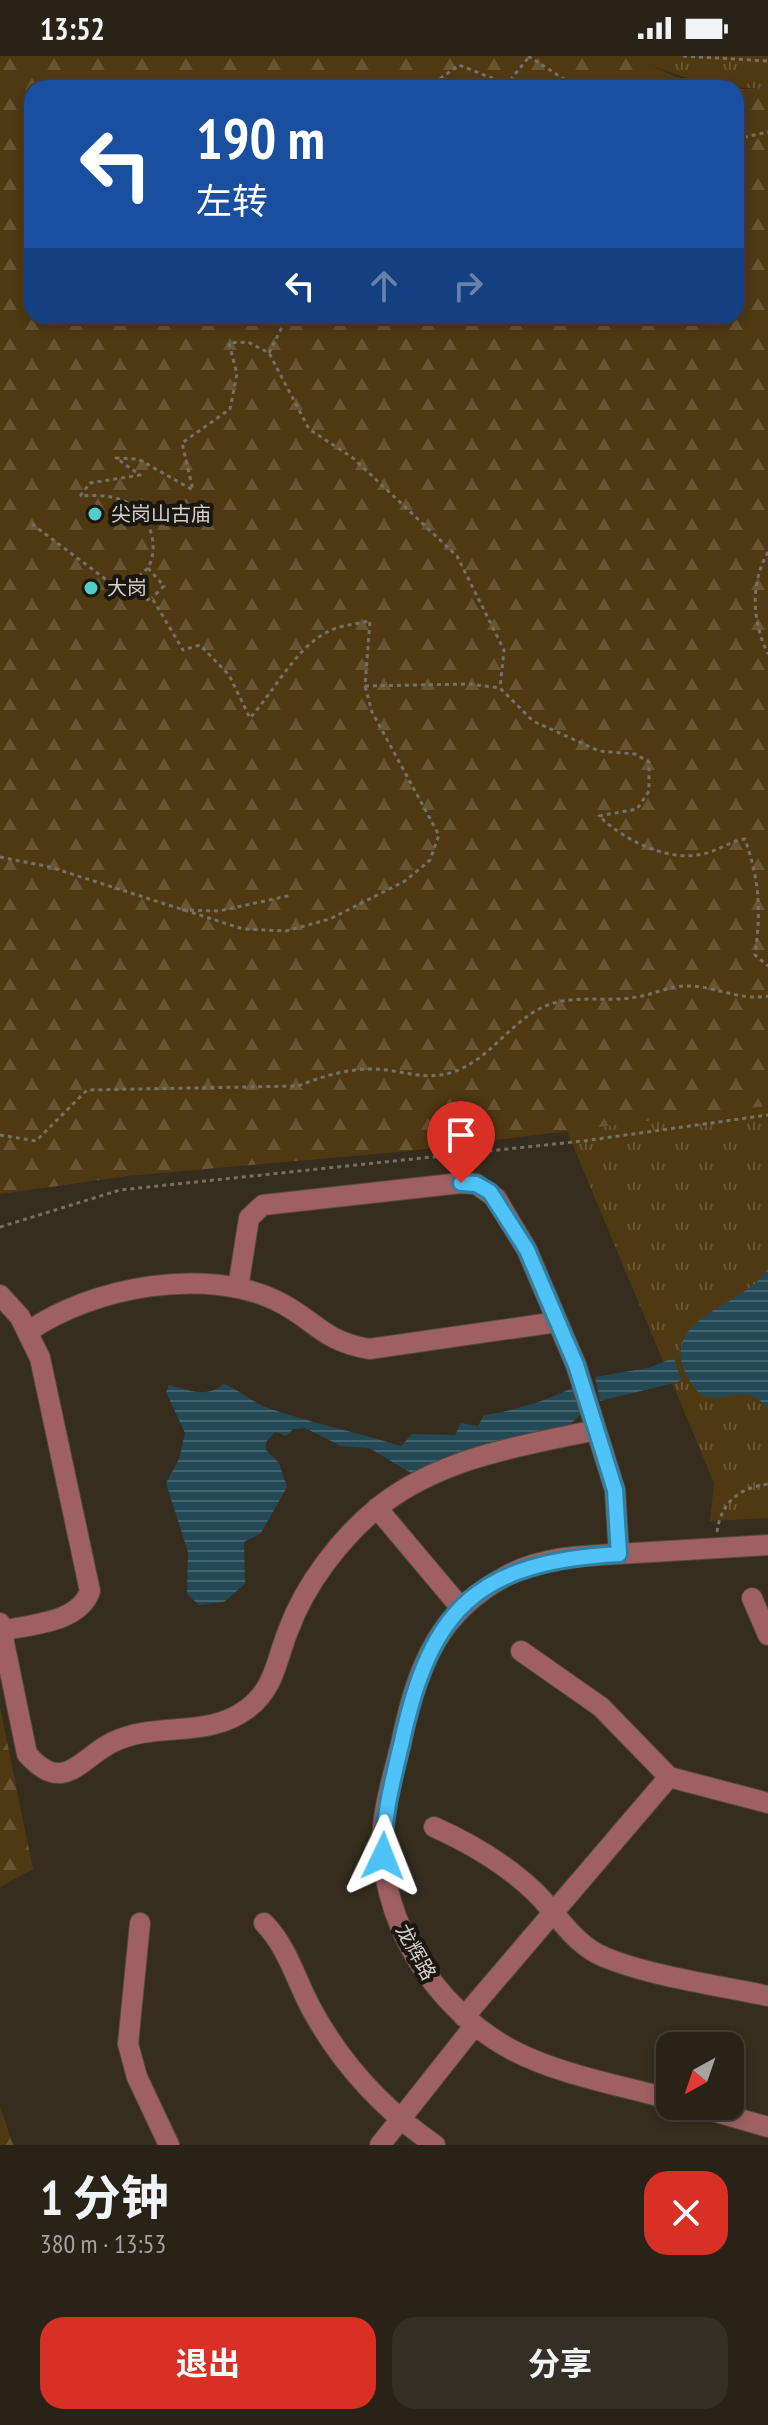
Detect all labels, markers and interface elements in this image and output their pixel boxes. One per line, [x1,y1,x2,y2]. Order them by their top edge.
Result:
text: 13:52 [40,9,105,48]
text: 190 m [196,102,325,174]
icon: left [64,112,168,216]
text: 左转 [196,177,268,224]
icon: left [278,264,322,308]
icon: ahead [362,264,406,308]
icon: right [446,264,490,308]
place label: 尖岗山古庙 [111,501,211,527]
marker: 尖岗山古庙 [86,505,104,523]
place label: 大岗 [107,575,147,601]
marker: 大岗 [82,579,100,597]
pin [427,1101,495,1183]
icon: arrive [439,1113,483,1157]
position arrow [341,1814,425,1898]
street label: 龙辉路 [390,1919,442,1985]
north arrow [656,2032,744,2120]
map controls [656,2032,744,2120]
text: 1 分钟 [40,2166,169,2228]
button: close [644,2171,728,2255]
text: 380 m · 13:53 [40,2227,166,2260]
button: 退出 [40,2317,376,2409]
button: 分享 [392,2317,728,2409]

